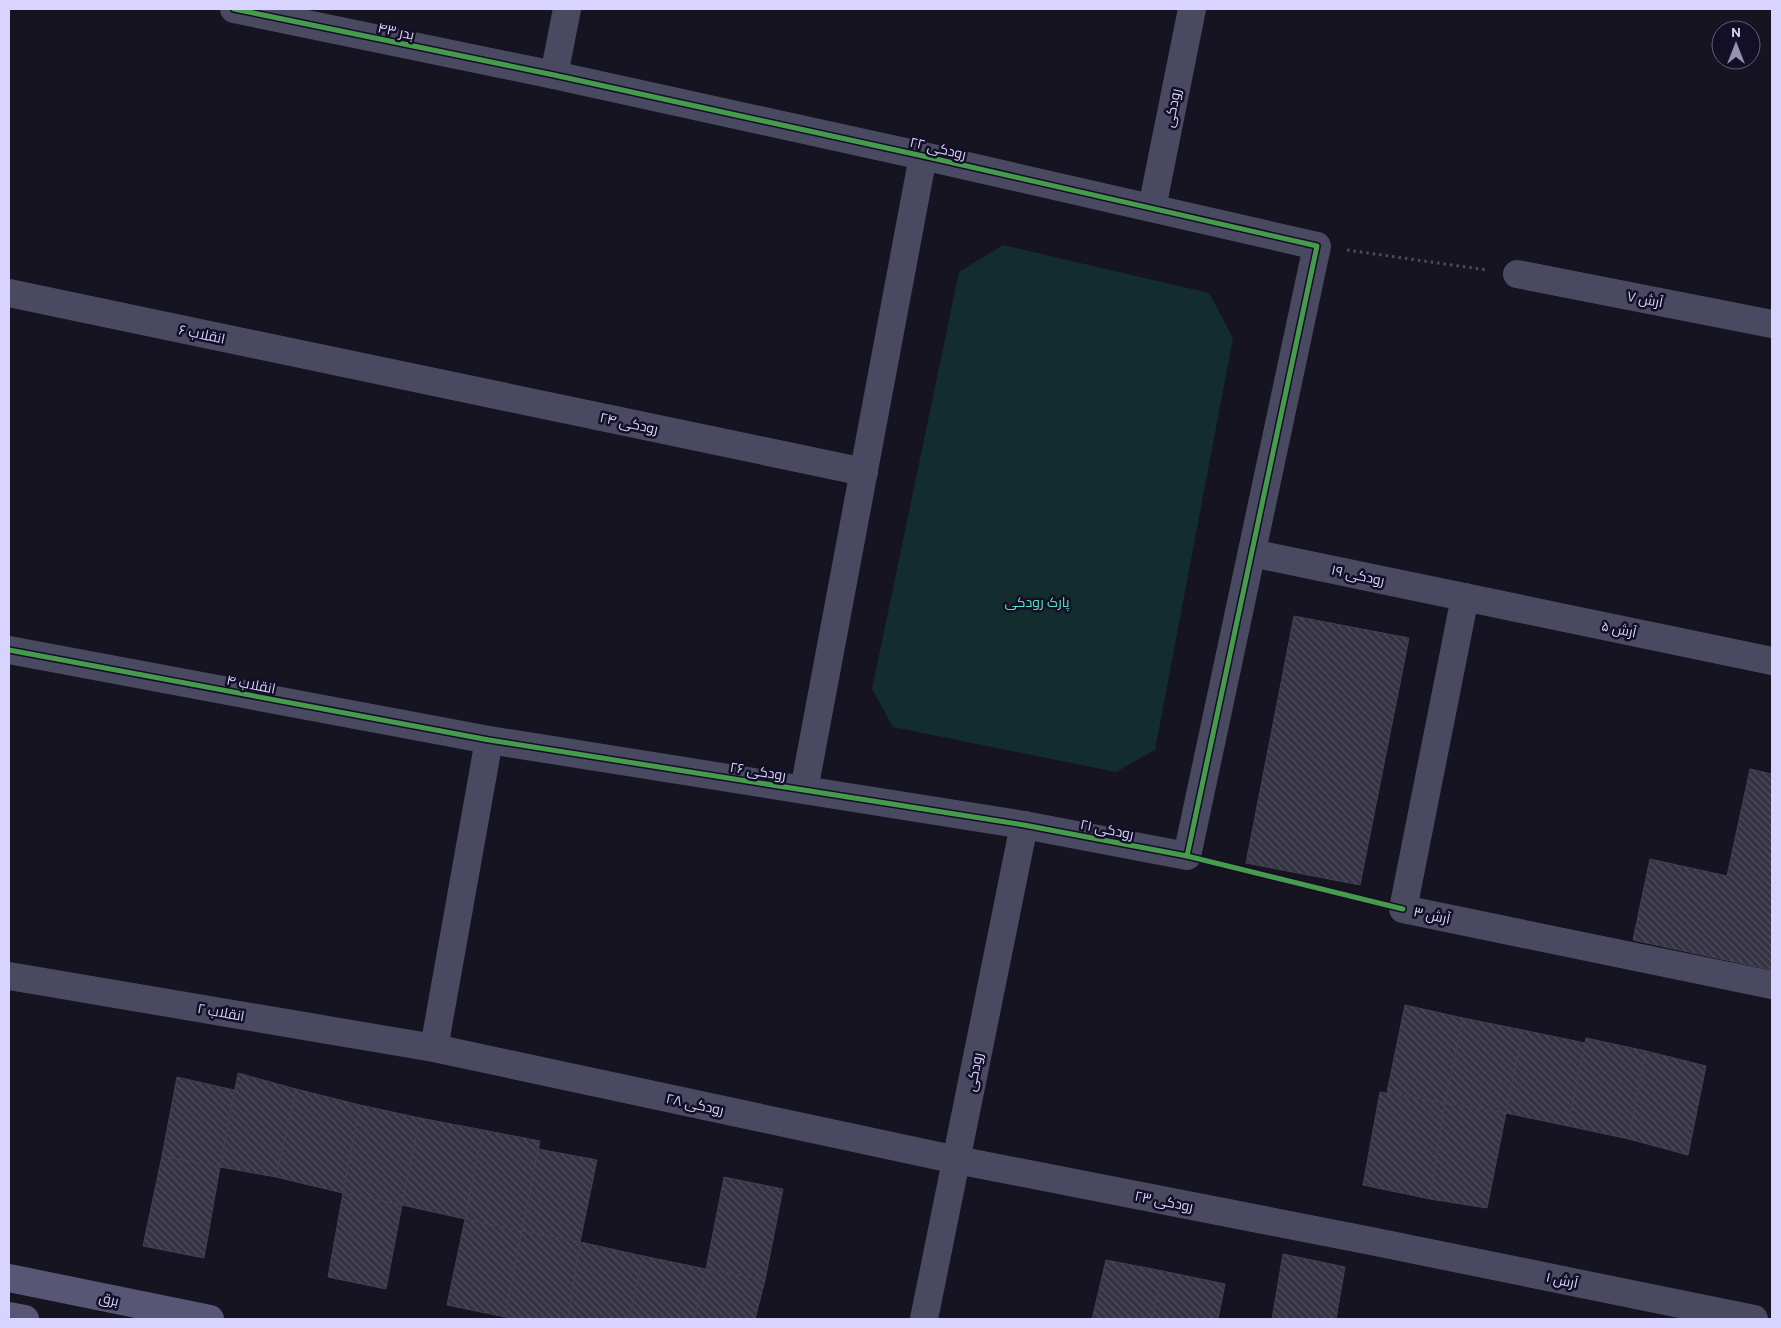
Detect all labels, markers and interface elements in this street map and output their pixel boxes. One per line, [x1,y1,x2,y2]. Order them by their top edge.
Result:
street label: بدر ۴۳ [376,20,416,45]
north arrow [1711,20,1761,70]
text: N [1731,25,1741,42]
street label: رودکی [1161,87,1186,129]
street label: رودکی ۲۲ [908,135,967,164]
street label: آرش ۷ [1625,289,1664,312]
street label: انقلاب ۶ [177,322,226,349]
street label: رودکی ۲۴ [598,410,659,439]
street label: رودکی ۱۹ [1329,563,1386,590]
park label: پارک رودکی [1004,595,1070,612]
street label: آرش ۵ [1600,618,1638,643]
street label: انقلاب ۴ [225,672,277,699]
street label: رودکی ۲۶ [728,760,787,785]
street label: رودکی ۲۱ [1078,817,1135,844]
street label: آرش ۳ [1412,904,1452,929]
street label: انقلاب ۲ [196,1001,246,1026]
street label: رودکی [963,1051,988,1093]
street label: رودکی ۲۸ [664,1091,725,1120]
street label: رودکی ۲۳ [1133,1188,1194,1216]
street label: آرش ۱ [1544,1270,1579,1293]
street label: برق [97,1290,120,1311]

